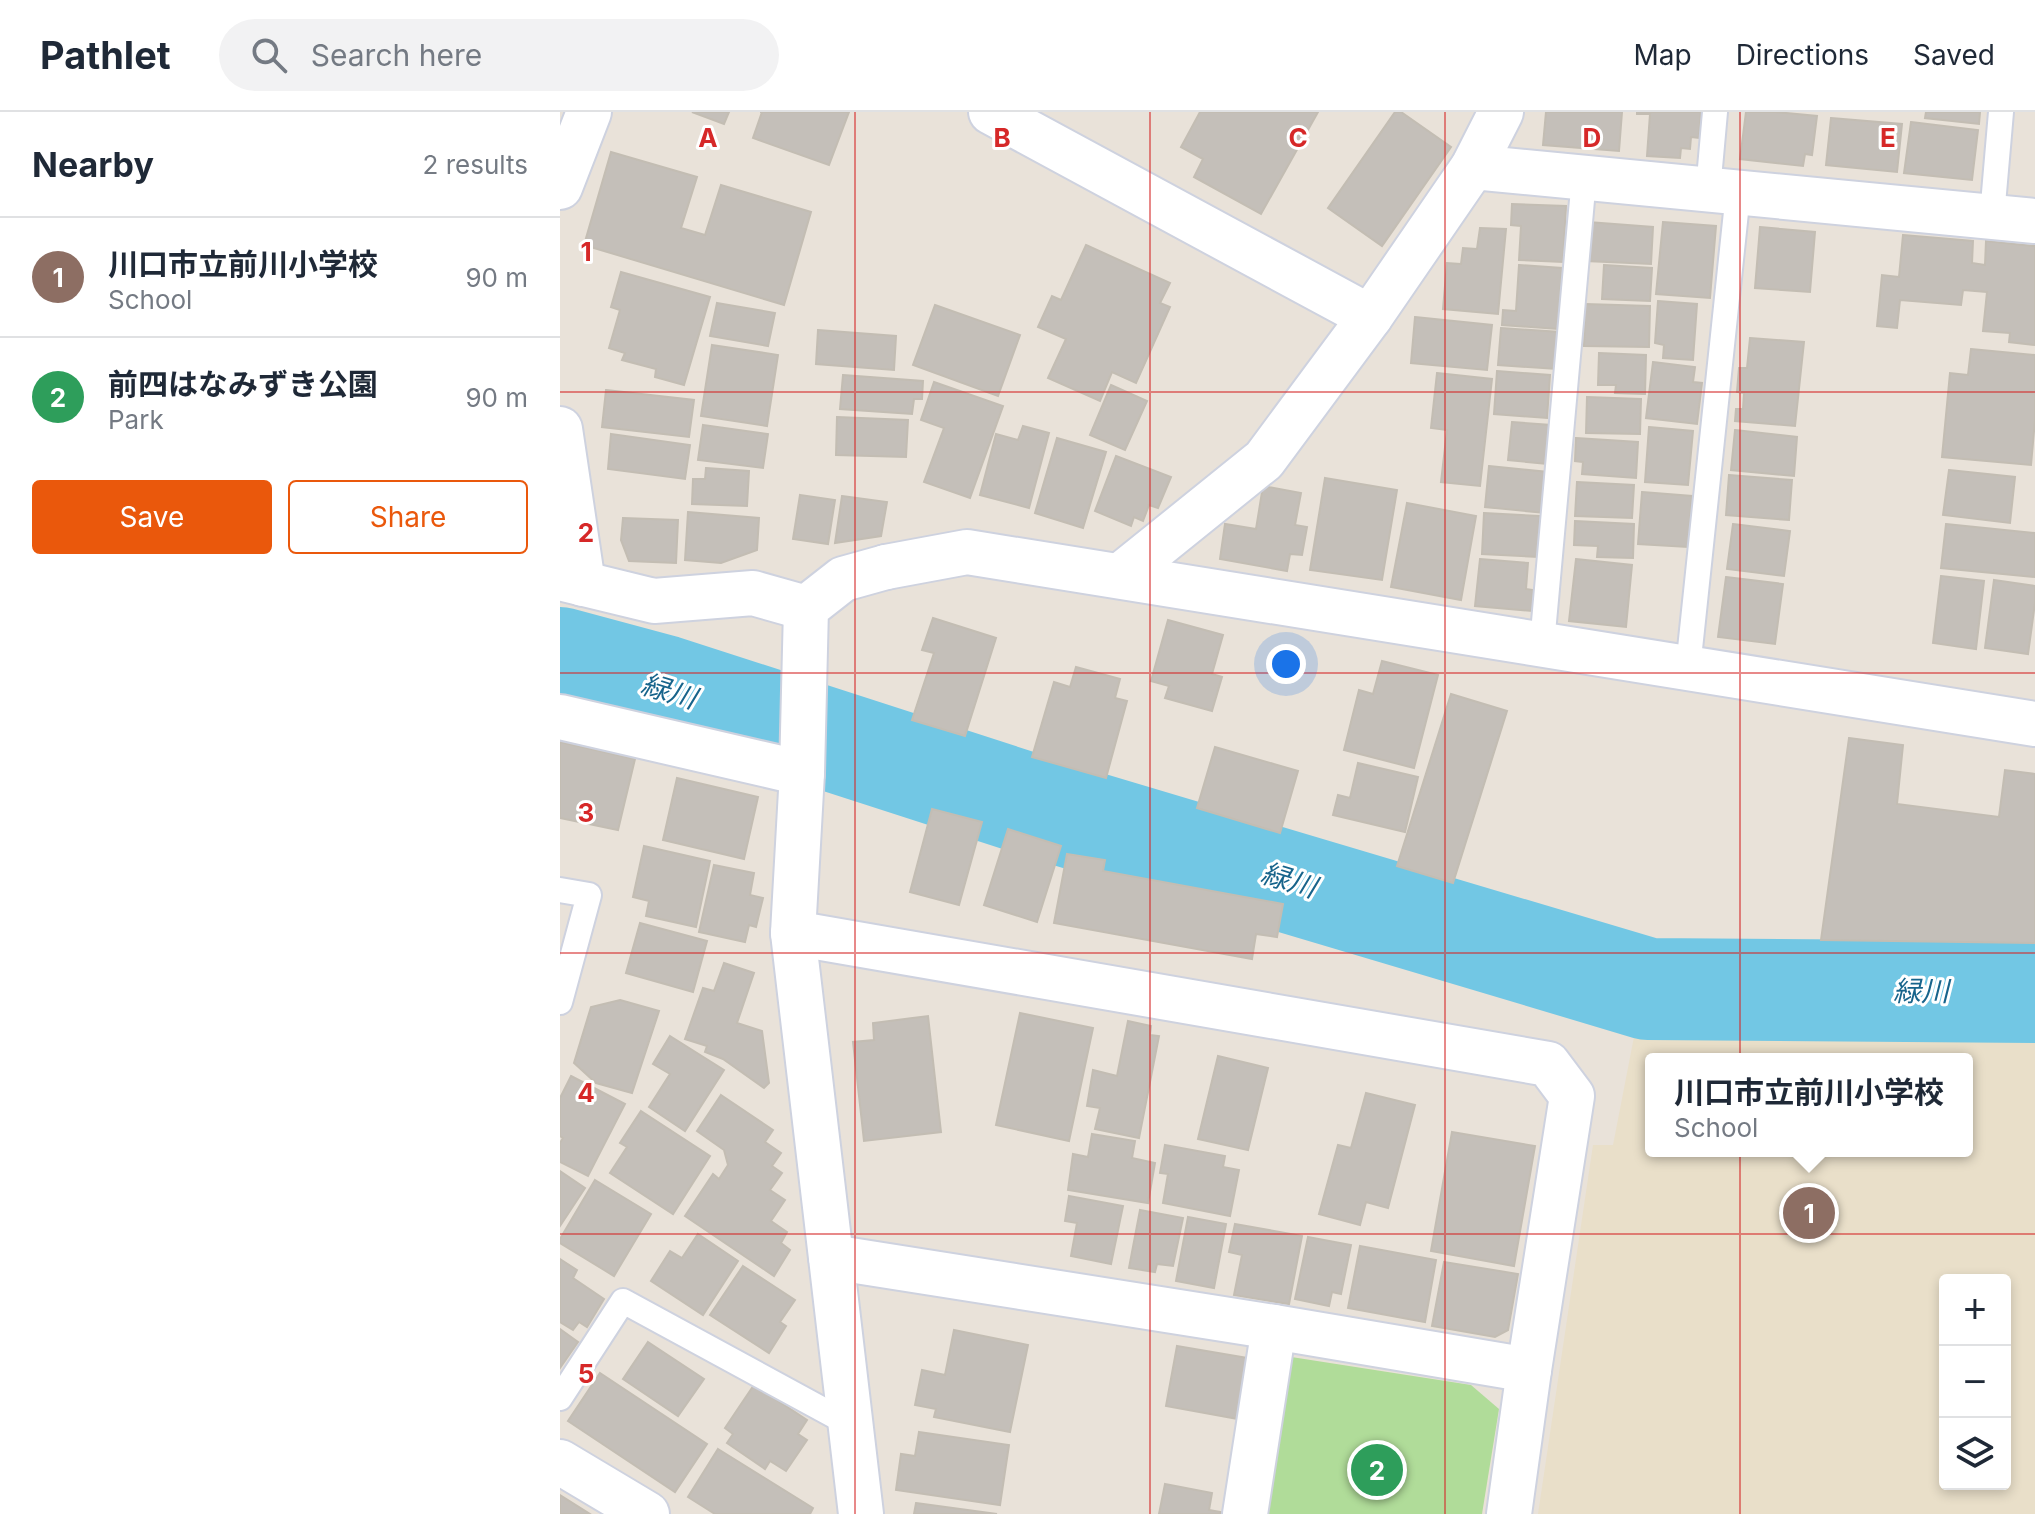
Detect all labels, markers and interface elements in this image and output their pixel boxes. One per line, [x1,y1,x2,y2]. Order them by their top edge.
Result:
search box [219,19,779,91]
text: Pathlet [40,32,171,78]
icon: search [247,33,291,77]
text: Search here [311,37,482,73]
text: Map [1633,38,1692,72]
text: Directions [1736,38,1869,72]
text: Saved [1913,38,1995,72]
text: A [698,122,718,153]
text: B [993,122,1011,153]
text: C [1288,122,1308,153]
text: D [1583,122,1601,153]
text: E [1880,122,1896,153]
text: Nearby [32,144,154,185]
text: 2 results [423,149,528,180]
text: 1 [580,236,592,267]
text: 川口市立前川小学校 [108,246,378,282]
text: 1 [52,262,64,293]
text: 90 m [465,262,528,293]
text: School [108,284,192,315]
text: 前四はなみずき公園 [108,366,378,402]
text: 2 [50,382,66,413]
text: 90 m [465,382,528,413]
text: Park [108,404,164,435]
button: Save [32,480,272,554]
button: Share [288,480,528,554]
text: 2 [578,517,594,548]
your location [1266,644,1306,684]
water label: 緑川 [637,667,704,716]
text: 3 [578,797,594,828]
water label: 緑川 [1257,856,1324,905]
water label: 緑川 [1893,974,1952,1008]
popup [1645,1053,1973,1157]
text: 川口市立前川小学校 [1674,1074,1944,1110]
text: 4 [577,1077,595,1108]
text: School [1674,1112,1758,1143]
pin: 1 [1783,1183,1835,1243]
map controls [1939,1274,2011,1490]
button: + [1939,1274,2011,1346]
button: − [1939,1346,2011,1418]
text: 5 [578,1358,594,1389]
button: layers [1939,1418,2011,1490]
pin: 2 [1351,1440,1403,1500]

